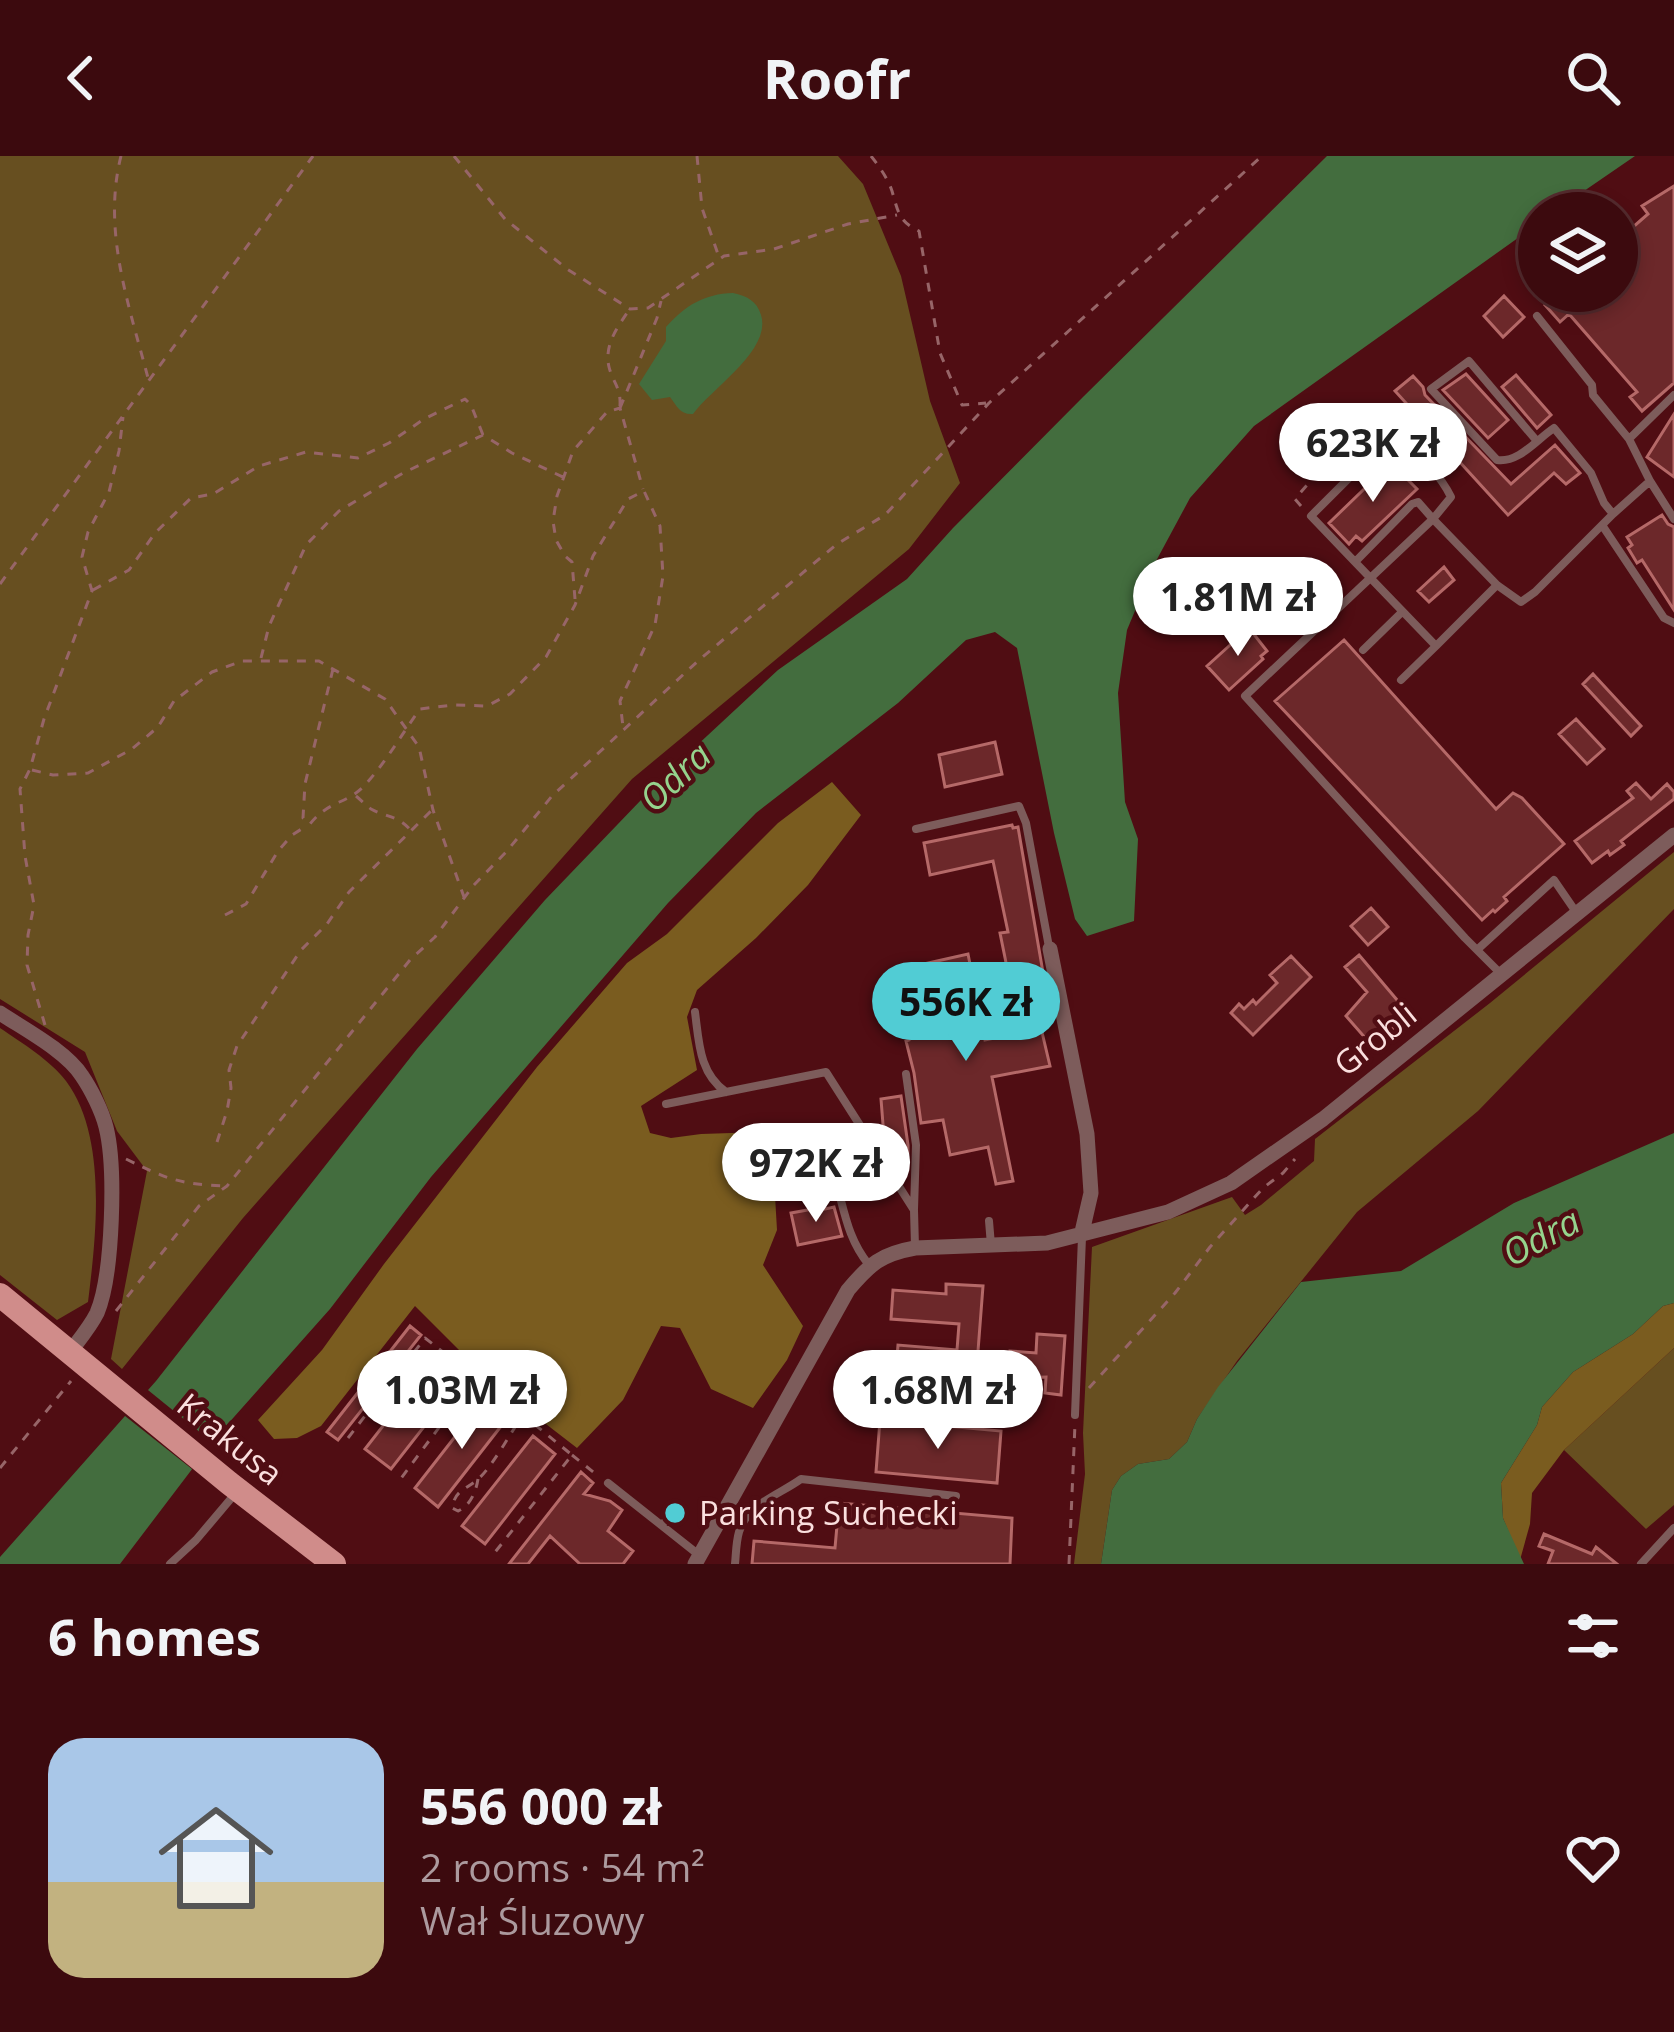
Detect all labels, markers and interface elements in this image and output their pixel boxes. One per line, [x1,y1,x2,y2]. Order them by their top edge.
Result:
text: Roofr [763,41,911,115]
icon: back [48,45,114,111]
icon: search [1560,45,1626,111]
map controls [1518,192,1638,312]
button: layers [1518,192,1638,312]
pin: 623K zł [1262,403,1484,505]
text: 623K zł [1306,415,1440,468]
pin: 1.81M zł [1114,557,1362,659]
text: 1.81M zł [1160,569,1316,622]
water label: Odra [628,731,721,822]
pin: 556K zł [855,962,1077,1064]
text: 556K zł [899,974,1033,1027]
street label: Grobli [1324,991,1425,1086]
pin: 972K zł [705,1123,927,1225]
text: 972K zł [749,1135,883,1188]
water label: Odra [1493,1196,1588,1277]
pin: 1.03M zł [338,1350,586,1452]
pin: 1.68M zł [814,1350,1062,1452]
text: 1.03M zł [384,1362,540,1415]
text: 1.68M zł [860,1362,1016,1415]
street label: Krakusa [168,1382,293,1495]
place label: Parking Suchecki [699,1490,957,1535]
marker: Parking Suchecki [662,1500,688,1526]
text: 6 homes [48,1601,261,1671]
icon: filters [1560,1603,1626,1669]
text: 556 000 zł [420,1770,662,1840]
icon: home [144,1786,288,1930]
icon: heart [1560,1825,1626,1891]
text: 2 rooms · 54 m² [420,1840,705,1893]
text: Wał Śluzowy [420,1893,644,1946]

